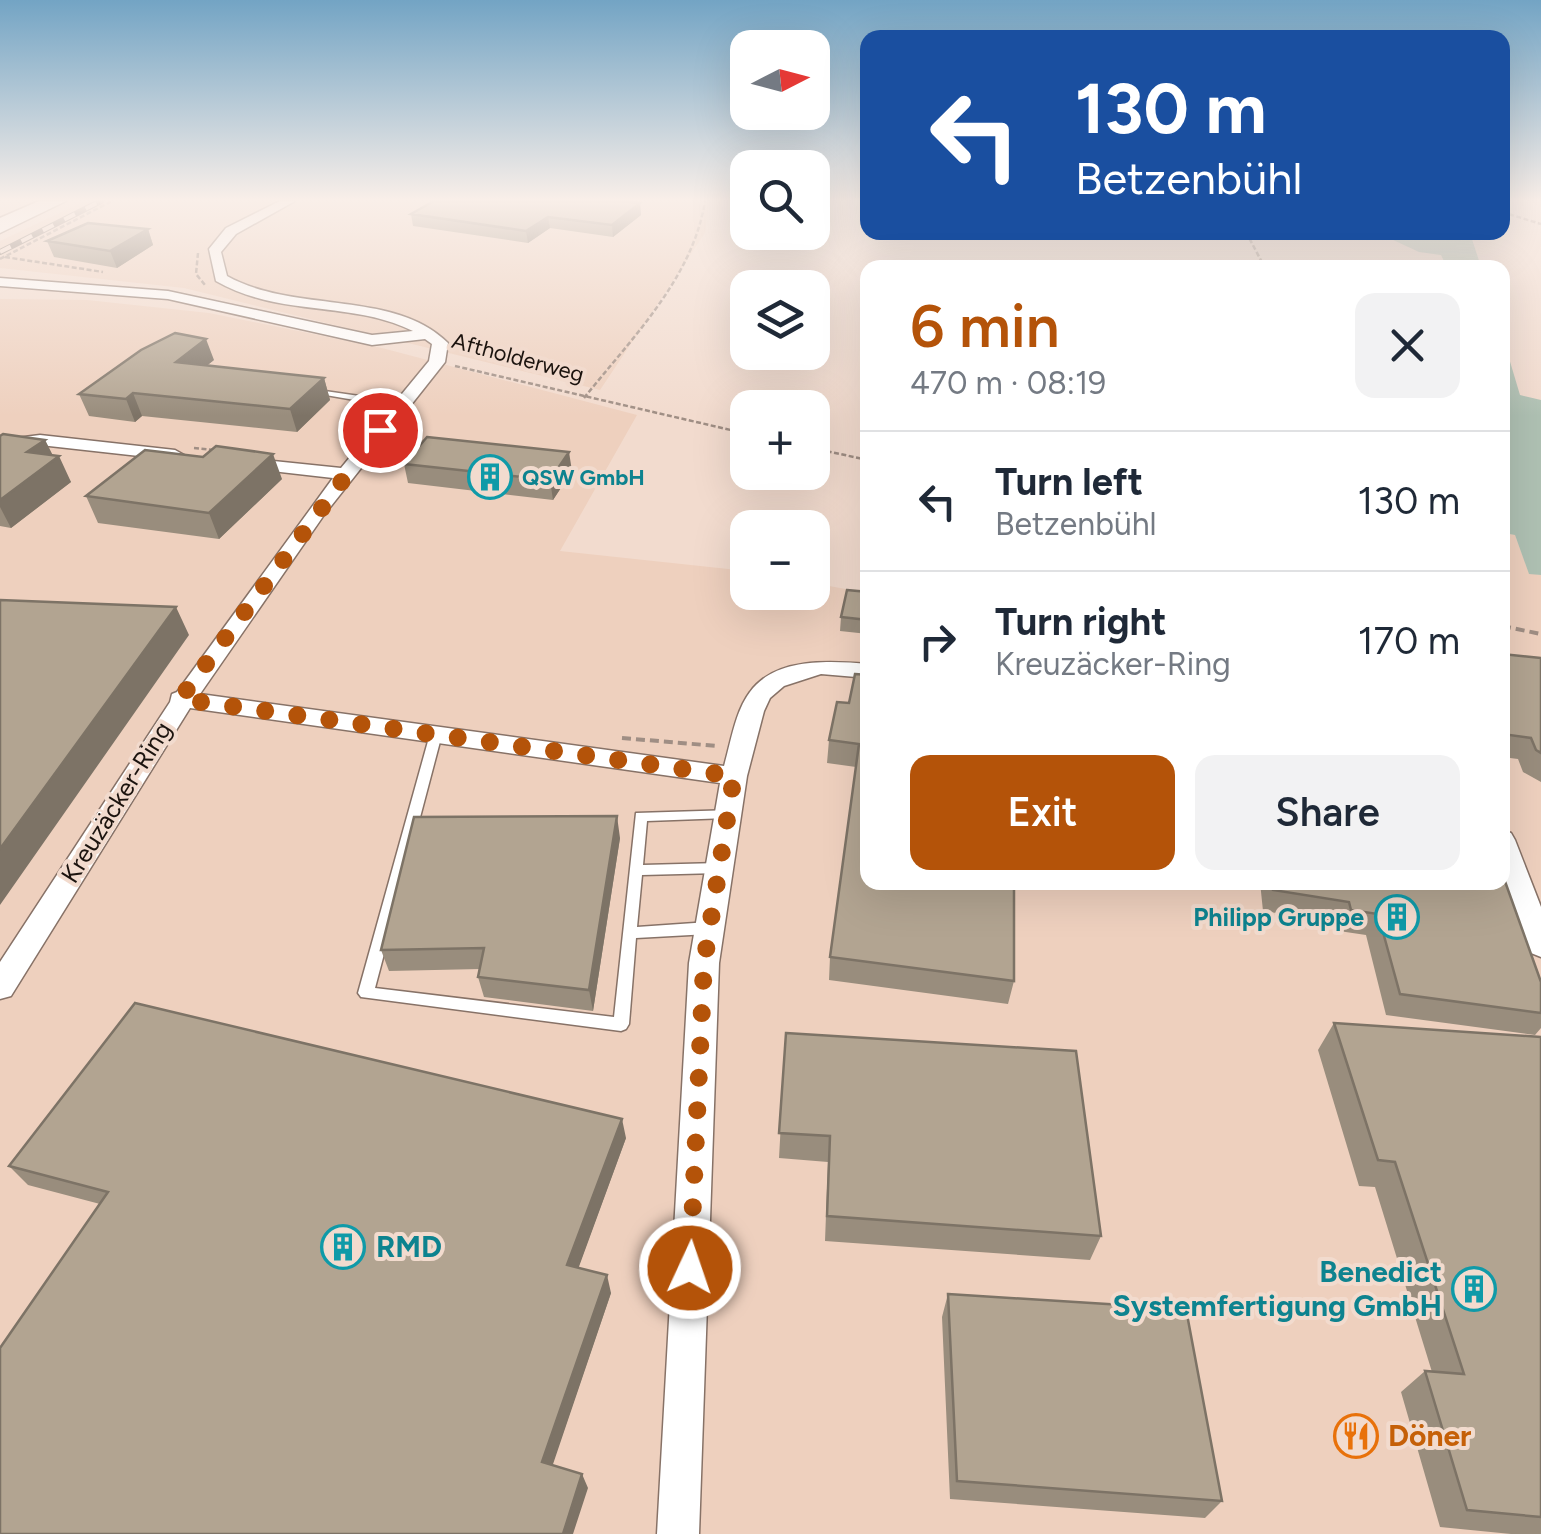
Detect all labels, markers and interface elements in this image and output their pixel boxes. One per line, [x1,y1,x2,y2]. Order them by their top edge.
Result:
north arrow [730,30,830,130]
map controls [730,30,830,610]
text: 130 m [1075,66,1267,151]
icon: left [910,70,1040,200]
button: search [730,150,830,250]
text: Betzenbühl [1075,151,1302,205]
button: layers [730,270,830,370]
text: 6 min [910,290,1060,362]
button: close [1355,293,1460,398]
street label: Aftholderweg [449,327,587,388]
text: 470 m · 08:19 [910,364,1106,402]
pin [338,388,423,473]
button: + [730,390,830,490]
icon: arrive [353,403,408,458]
building icon: QSW GmbH [467,454,513,500]
text: Turn left [995,459,1143,505]
place label: QSW GmbH [522,464,645,491]
icon: left [910,474,965,529]
text: 130 m [1358,478,1460,524]
text: Betzenbühl [995,505,1157,543]
button: − [730,510,830,610]
text: Turn right [995,599,1167,645]
icon: right [910,614,965,669]
text: 170 m [1358,618,1460,664]
text: Kreuzäcker-Ring [995,645,1231,683]
street label: Kreuzäcker-Ring [54,716,178,888]
button: Exit [910,755,1175,870]
button: Share [1195,755,1460,870]
building icon: Philipp Gruppe [1374,894,1420,940]
place label: Philipp Gruppe [1193,902,1364,932]
position arrow [638,1216,742,1320]
building icon: RMD [320,1224,366,1270]
place label: RMD [376,1228,442,1265]
place label: Benedict Systemfertigung GmbH [1113,1253,1442,1324]
building icon: Benedict Systemfertigung GmbH [1451,1266,1497,1312]
restaurant icon: Döner [1333,1413,1379,1459]
place label: Döner [1388,1417,1471,1454]

